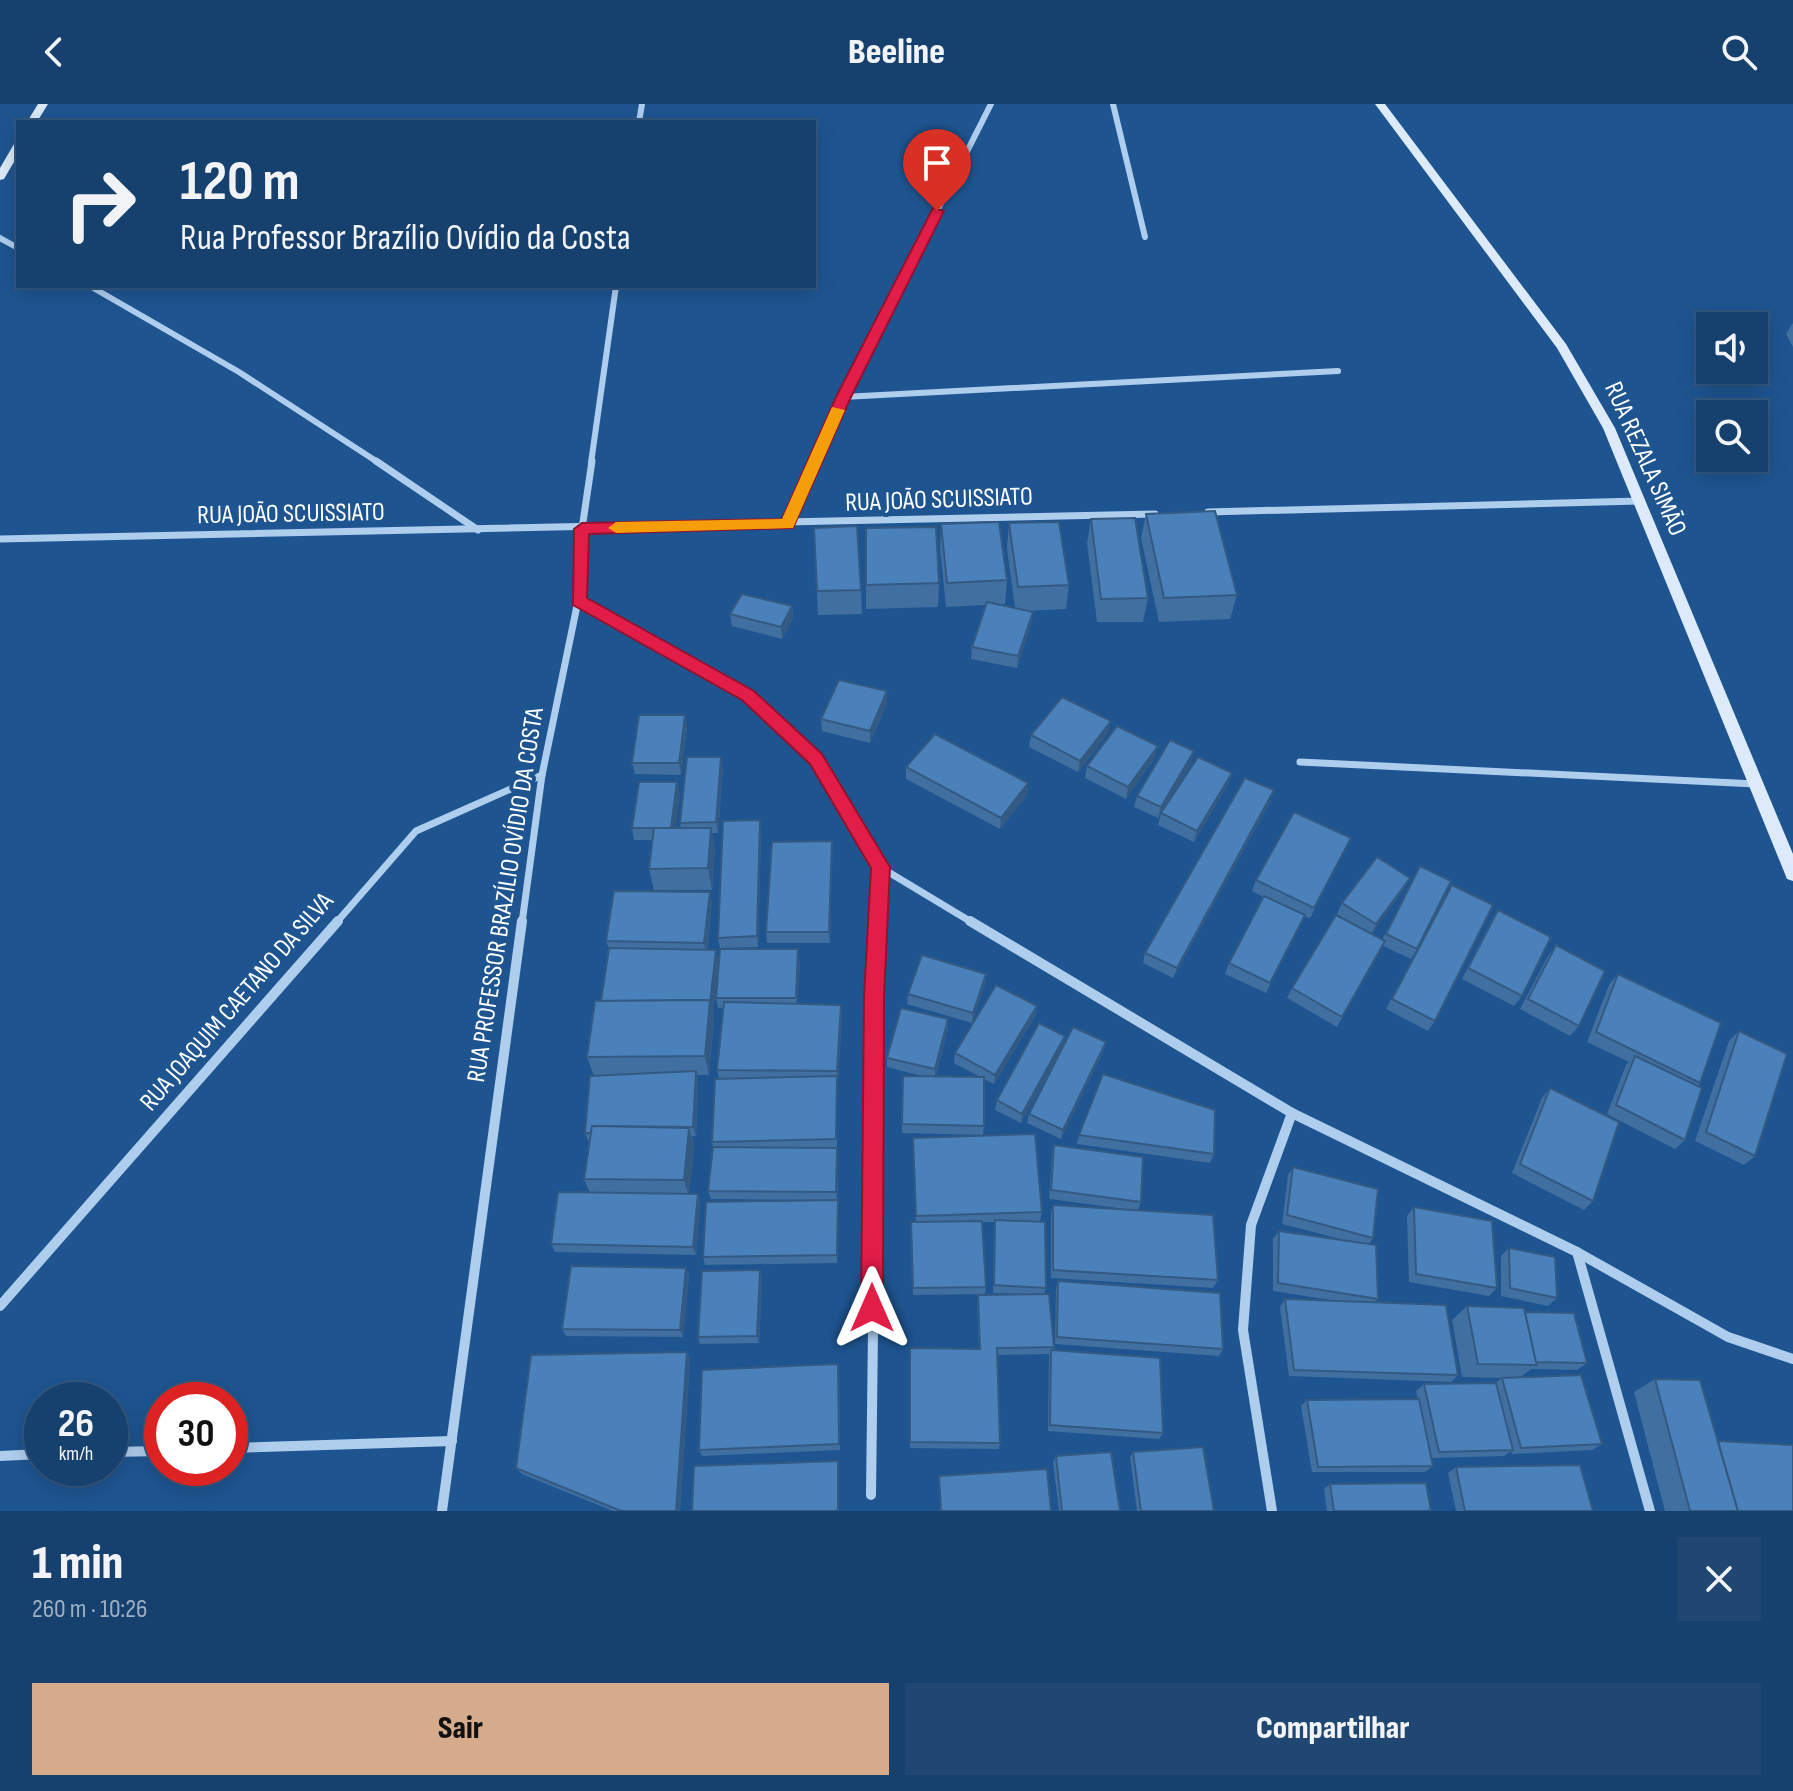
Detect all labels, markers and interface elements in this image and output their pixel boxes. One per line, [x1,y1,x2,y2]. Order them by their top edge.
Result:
icon: back [32,30,76,74]
icon: search [1717,30,1761,74]
text: Beeline [848,31,945,74]
pin [903,129,971,211]
icon: arrive [915,141,959,185]
text: 120 m [180,149,300,216]
icon: right [48,152,152,256]
text: Rua Professor Brazílio Ovídio da Costa [180,217,631,260]
map controls [1696,312,1768,472]
button: sound [1696,312,1768,384]
street label: RUA REZALA SIMÃO [1597,377,1693,541]
button: search [1696,400,1768,472]
street label: RUA JOÃO SCUISSIATO [845,481,1033,519]
street label: RUA JOÃO SCUISSIATO [197,497,385,531]
street label: RUA PROFESSOR BRAZÍLIO OVÍDIO DA COSTA [461,705,551,1085]
street label: RUA JOAQUIM CAETANO DA SILVA [134,886,341,1117]
position arrow [830,1266,914,1350]
speed limit sign: 30 [144,1382,248,1486]
text: 26 [58,1400,94,1448]
text: km/h [59,1442,93,1466]
text: 1 min [32,1535,123,1592]
button: close [1677,1537,1761,1621]
text: 260 m · 10:26 [32,1594,147,1625]
button: Sair [32,1683,889,1775]
button: Compartilhar [905,1683,1761,1775]

